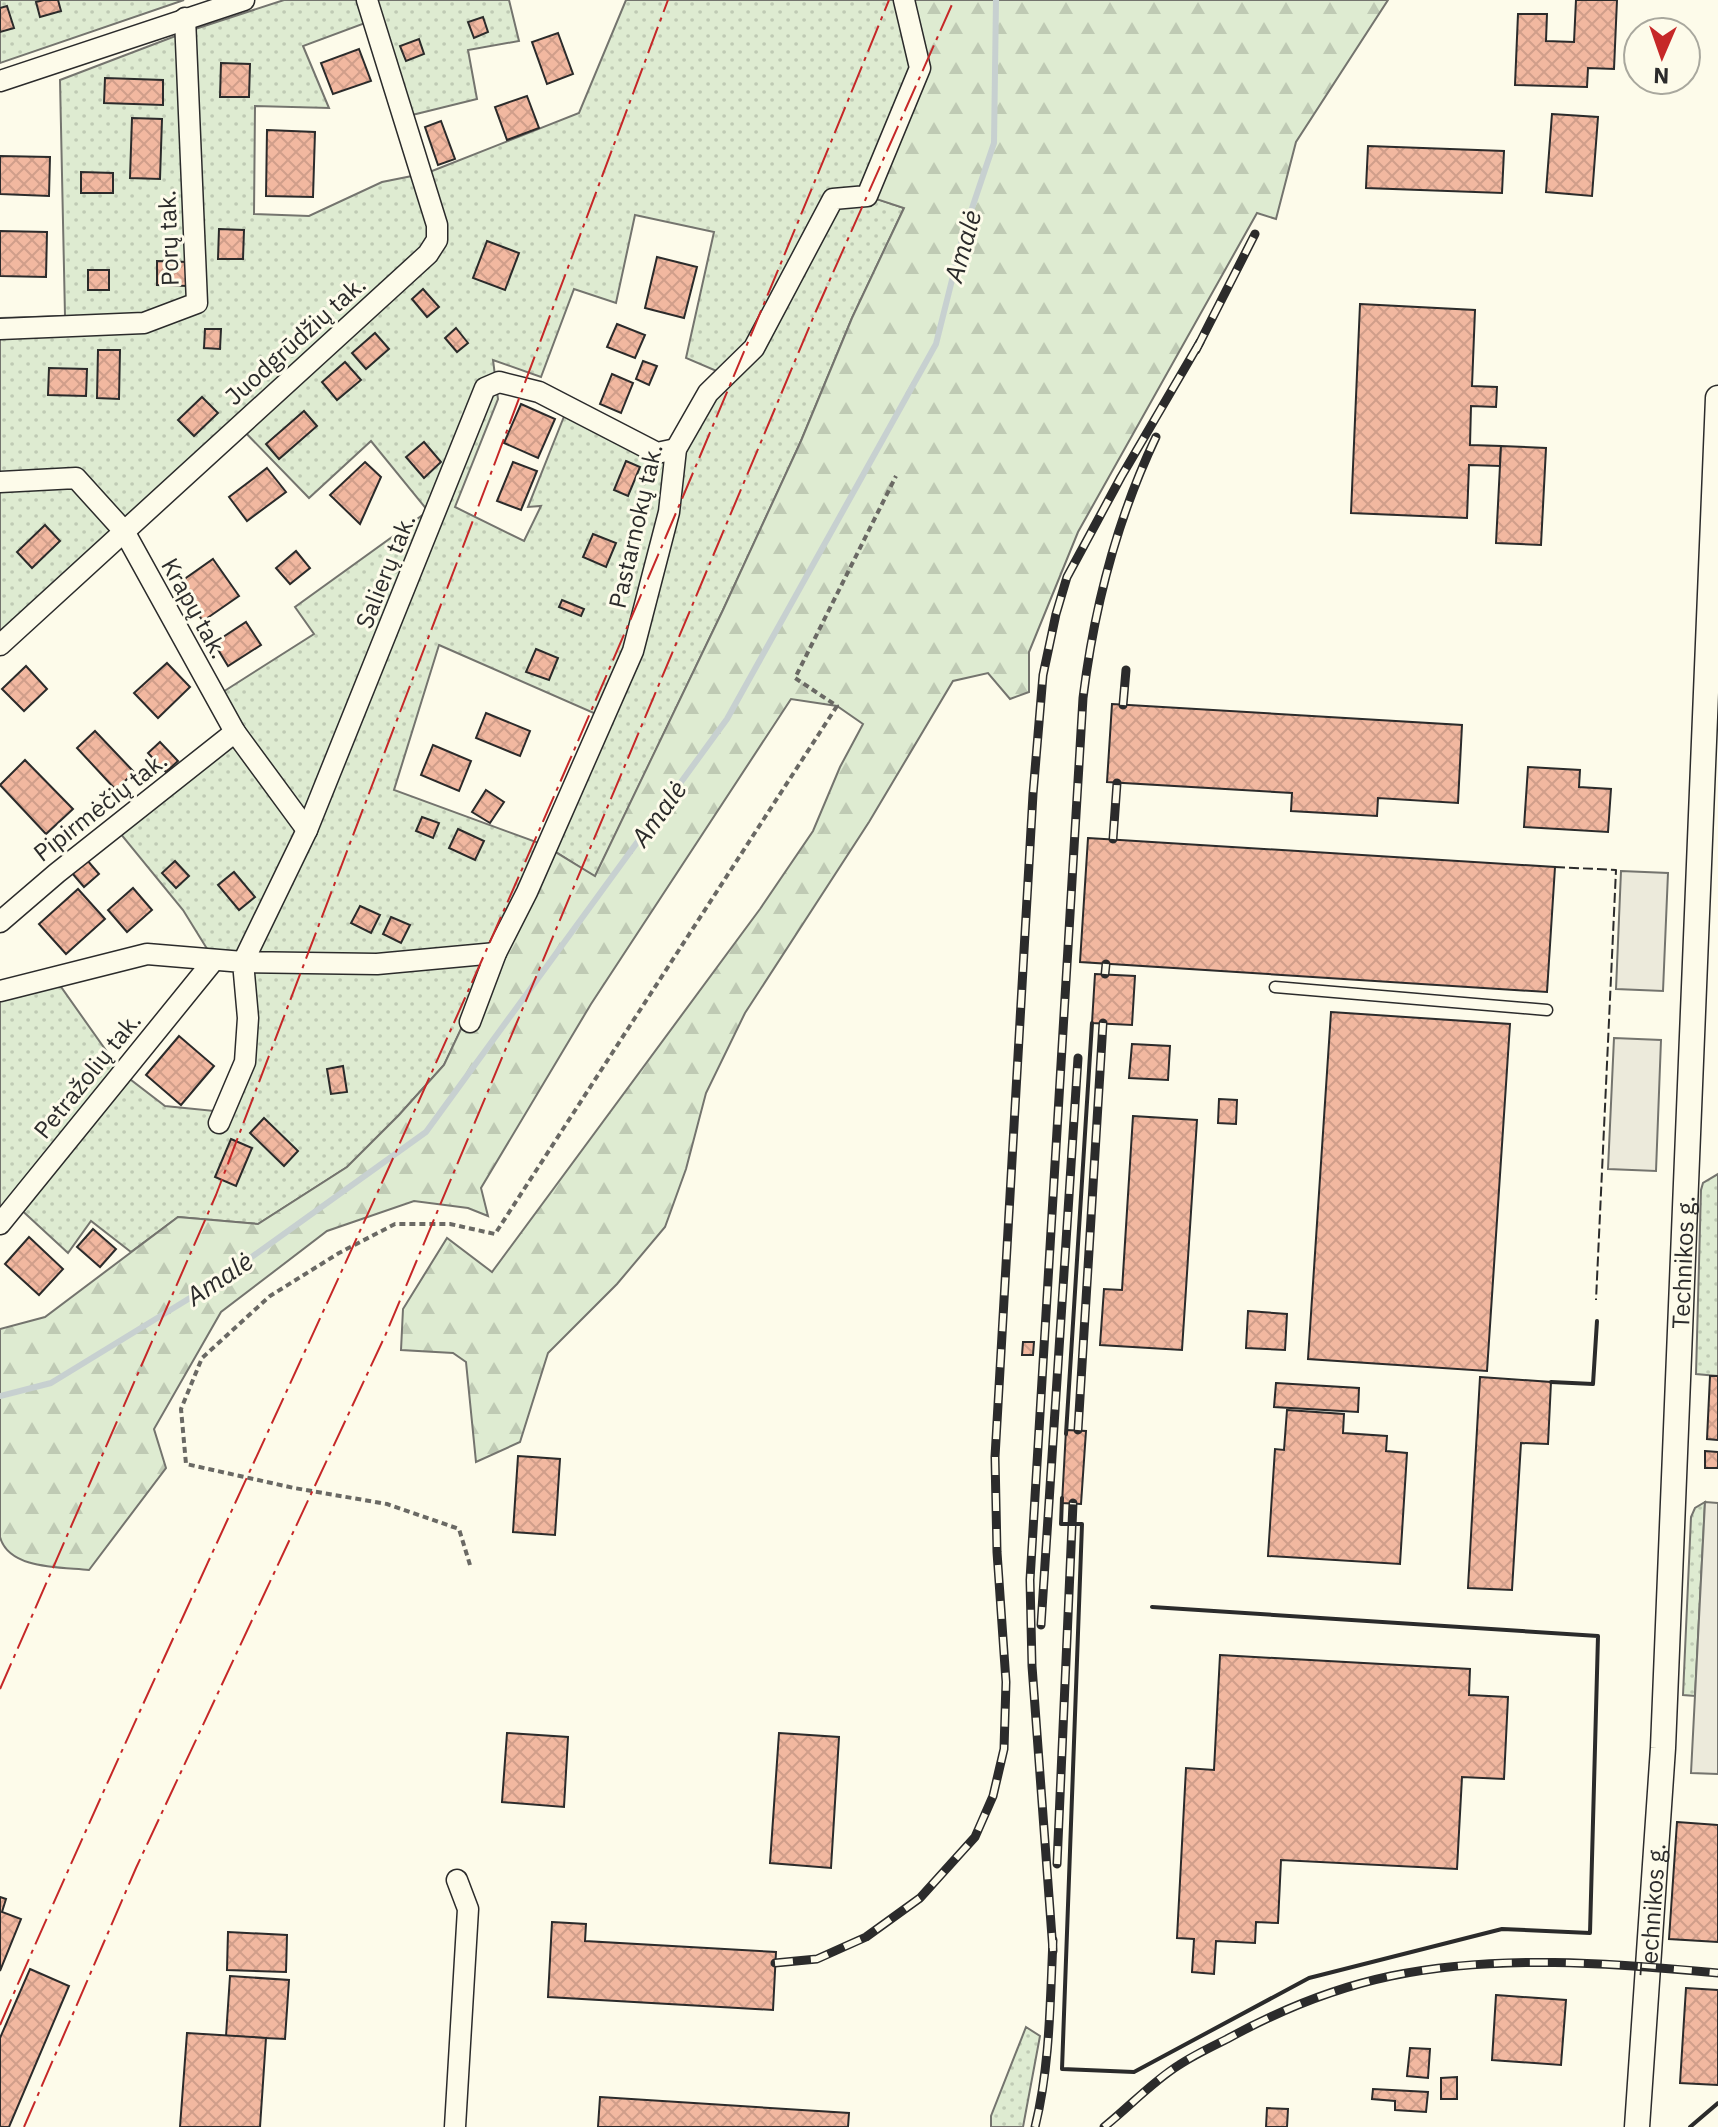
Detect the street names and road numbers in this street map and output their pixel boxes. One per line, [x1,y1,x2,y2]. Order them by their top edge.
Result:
street label: Porų tak. [150,189,186,287]
street label: Juodgrūdžių tak. [218,268,372,412]
street label: Pastarnokų tak. [601,441,669,611]
street label: Salierų tak. [348,509,422,633]
street label: Krapų tak. [154,552,236,664]
street label: Pipirmėčių tak. [27,744,173,868]
street label: Petražolių tak. [26,1005,148,1145]
street label: Technikos g. [1664,1195,1701,1330]
street label: Technikos g. [1631,1842,1672,1977]

